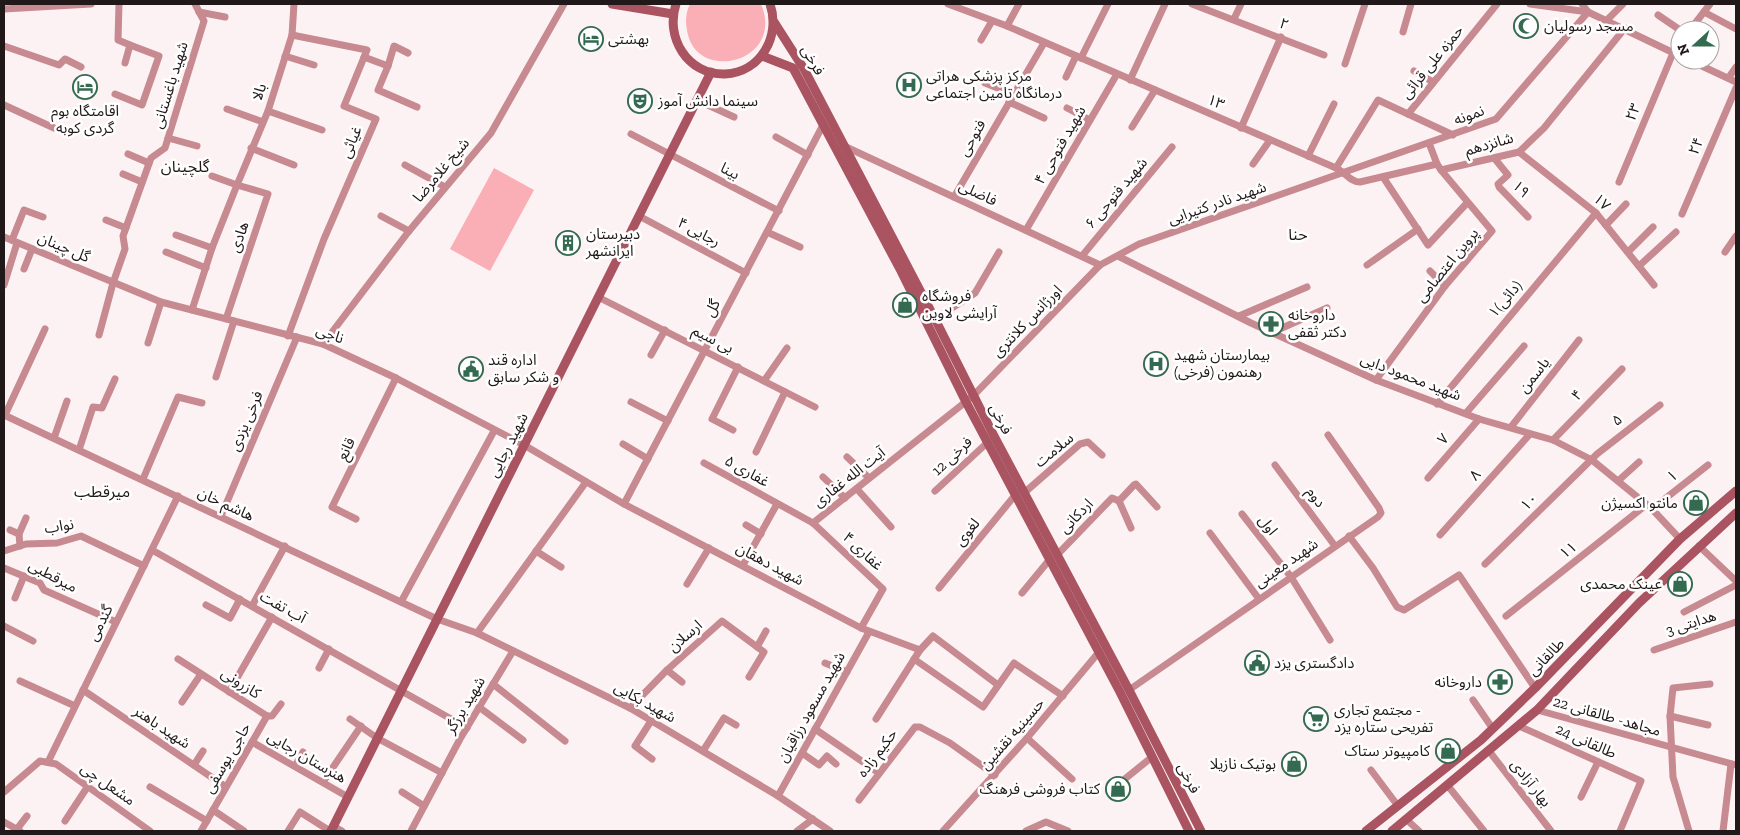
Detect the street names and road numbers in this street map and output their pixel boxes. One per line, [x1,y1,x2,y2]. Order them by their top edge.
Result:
street label: ۲ [1277,14,1291,34]
street label: حمزه علی قرائی [1397,21,1467,103]
street label: شهید باغستانی [148,39,192,131]
street label: فرخی [797,42,829,79]
street label: بالا [248,81,270,103]
street label: ۱۳ [1205,90,1228,114]
street label: ۲۳ [1621,100,1645,123]
street label: نمونه [1451,101,1487,129]
street label: شهید فتوحی ۴ [1030,102,1090,187]
street label: فتوحی [954,116,990,160]
street label: غیاثی [336,123,366,161]
street label: شانزدهم [1463,128,1516,161]
street label: شیخ غلامرضا [409,134,476,208]
street label: ۲۴ [1684,135,1708,157]
street label: شهید فتوحی ۶ [1081,153,1151,232]
street label: بینا [717,159,743,183]
street label: فاضلی [956,176,1000,210]
street label: ۱۹ [1509,177,1533,201]
street label: شهید نادر کتیرایی [1165,178,1269,228]
street label: ۱۷ [1590,190,1615,215]
street label: رجایی ۴ [675,213,723,251]
street label: هادی [225,219,253,255]
street label: پروین اعتصامی [1412,224,1483,306]
street label: گل چینان [35,228,93,267]
street label: ۱(دائی) [1484,277,1526,321]
street label: اورژانس کلانتری [988,281,1066,361]
street label: گل [700,295,724,320]
street label: ناجی [314,321,346,347]
street label: بی سیم [688,321,737,359]
street label: شهید محمود دایی [1358,350,1464,405]
street label: یاسمن [1515,354,1553,396]
street label: ۴ [1568,386,1586,404]
street label: فرخی یزدی [225,388,267,454]
street label: فرخی [986,401,1016,438]
street label: شهید رجایی [484,410,532,480]
street label: ۵ [1608,410,1626,430]
street label: سلامت [1031,429,1077,471]
street label: ۷ [1433,430,1453,448]
street label: فرخی 12 [928,433,976,479]
street label: قانع [333,434,362,465]
street label: آیت الله غفاری [809,443,889,511]
street label: غفاری ۵ [722,451,773,491]
street label: ۸ [1465,465,1485,484]
street label: ۱ [1663,466,1681,486]
street label: هاشم خان [194,483,257,527]
street label: دوم [1301,483,1329,512]
street label: ۱۰ [1517,490,1541,514]
street label: اردکانی [1055,495,1097,537]
street label: اول [1255,511,1281,539]
street label: نواب [43,515,75,537]
street label: لغوی [951,515,984,549]
street label: غفاری ۴ [839,528,887,574]
street label: شهید معینی [1251,534,1322,592]
street label: ۱۱ [1556,538,1580,562]
street label: شهید دهقان [733,539,807,589]
street label: میرقطبی [26,556,80,596]
street label: آب تفت [257,587,310,627]
street label: گندمی [84,601,117,644]
street label: هدایتی 3 [1663,606,1719,640]
street label: ارسلان [664,616,706,656]
street label: طالقانی [1524,634,1568,680]
street label: شهید مسعود رزاقیان [773,648,849,765]
street label: کازرونی [218,664,265,703]
street label: شهید برزگر [440,673,489,738]
street label: شهید بکایی [611,678,679,726]
street label: مجاهد- طالقانی 22 [1551,692,1663,740]
street label: حسینیه نقشین [976,694,1048,774]
street label: شهید باهنر [129,701,194,753]
street label: حاجی یوسفی [200,719,254,796]
street label: طالقانی 24 [1553,720,1619,762]
street label: حکیم زاده [853,725,903,782]
street label: هنرستان رجایی [264,727,350,787]
street label: بهار آزادی [1507,756,1555,810]
street label: مشعل چی [77,759,139,810]
street label: فرخی [1174,760,1204,797]

